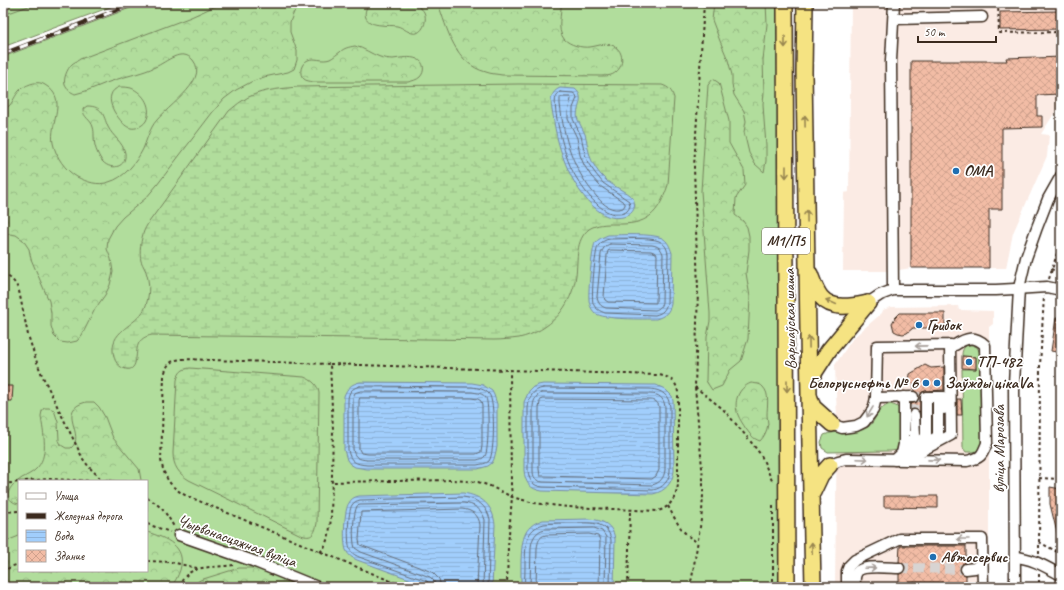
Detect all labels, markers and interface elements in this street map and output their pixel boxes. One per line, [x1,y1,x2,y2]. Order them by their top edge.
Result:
scale bar [918,18,996,44]
text: 50 m [924,24,946,40]
one-way arrow [781,35,789,48]
one-way arrow [801,115,809,128]
place label: ОМА [964,161,994,181]
one-way arrow [782,165,790,178]
marker: ОМА [951,166,961,176]
one-way arrow [803,210,810,223]
road number: М1/П5 [762,228,810,254]
street label: Варшаўская шаша [779,267,801,370]
one-way arrow [825,298,837,305]
place label: Грибок [927,315,963,335]
marker: Грибок [914,320,924,330]
one-way arrow [805,336,813,349]
one-way arrow [915,342,928,349]
place label: ТП-482 [977,352,1024,372]
marker: ТП-482 [964,357,974,367]
place label: Белоруснефть № 6 [808,373,919,393]
place label: Заўжды цікаVа [945,373,1035,393]
marker: Белоруснефть № 6 [921,378,931,388]
marker: Заўжды цікаVа [932,378,942,388]
one-way arrow [783,379,791,392]
street label: вуліца Марозава [989,404,1009,493]
one-way arrow [866,406,874,418]
one-way arrow [855,455,868,463]
one-way arrow [927,456,940,464]
legend [18,480,148,572]
text: Улица [54,488,79,504]
text: Железная дорога [54,508,123,524]
street label: Чырвонасцяжная вуліца [175,510,300,572]
text: Вода [54,528,75,544]
one-way arrow [957,535,970,543]
one-way arrow [808,542,816,555]
place label: Автосервис [941,547,1008,567]
text: Здание [54,548,85,564]
marker: Автосервис [928,552,938,562]
one-way arrow [863,564,876,572]

